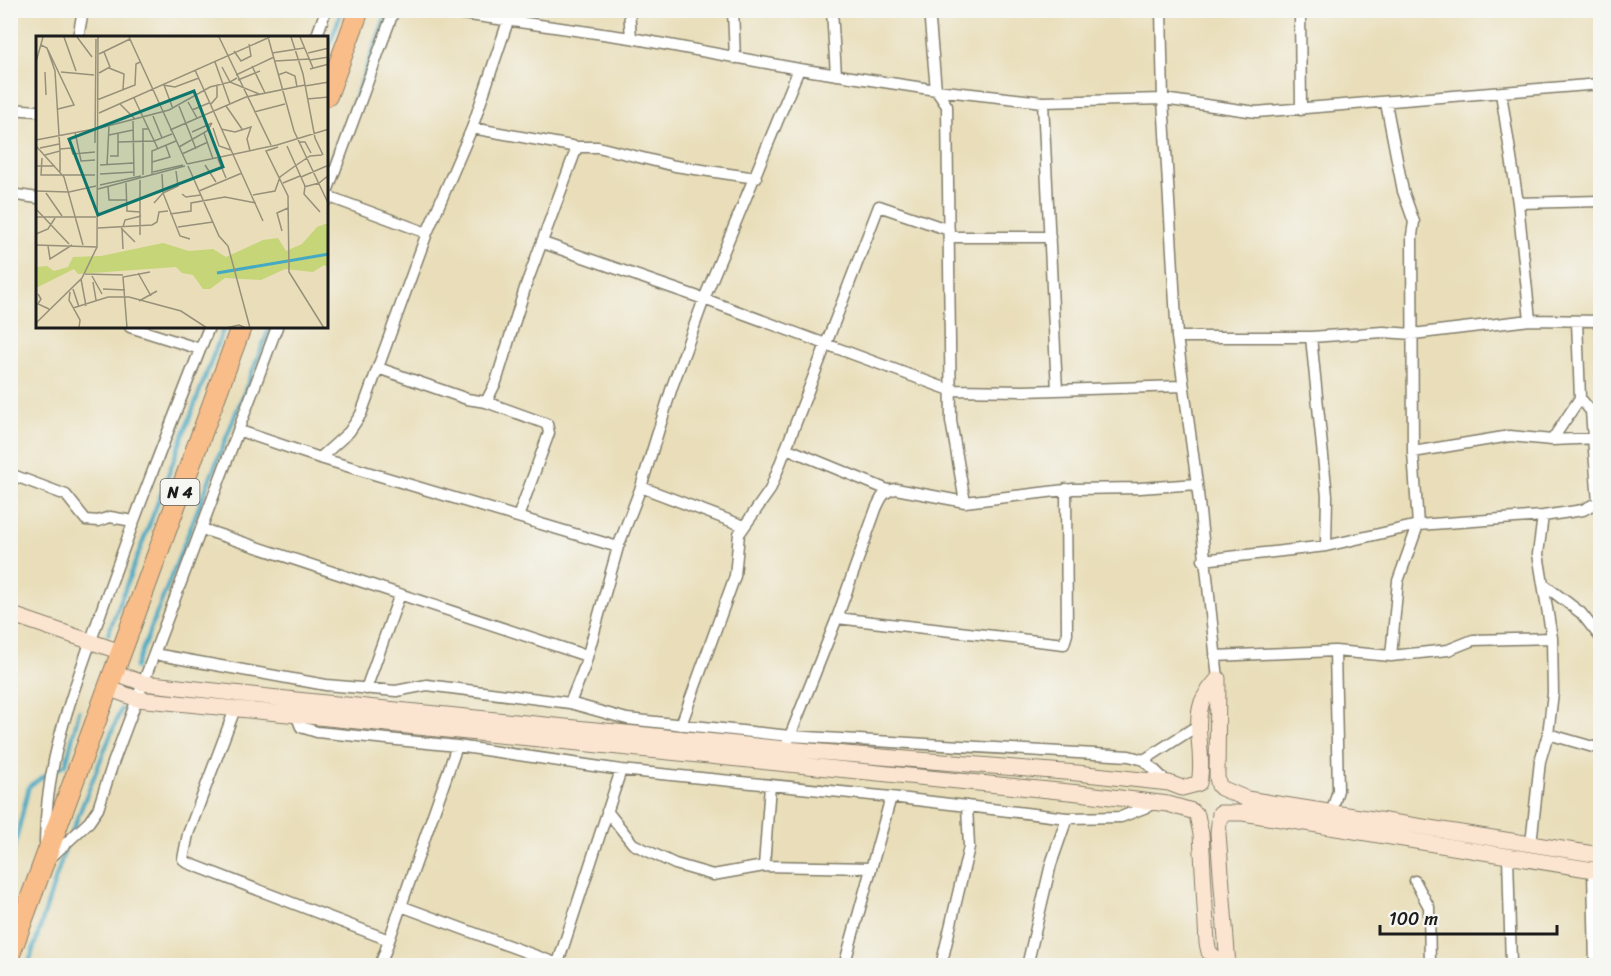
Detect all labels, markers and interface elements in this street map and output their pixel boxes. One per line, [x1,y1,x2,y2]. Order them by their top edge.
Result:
inset map [36,36,328,328]
road number: N 4 [160,479,200,505]
scale bar [1380,898,1557,936]
text: 100 m [1389,903,1438,935]

